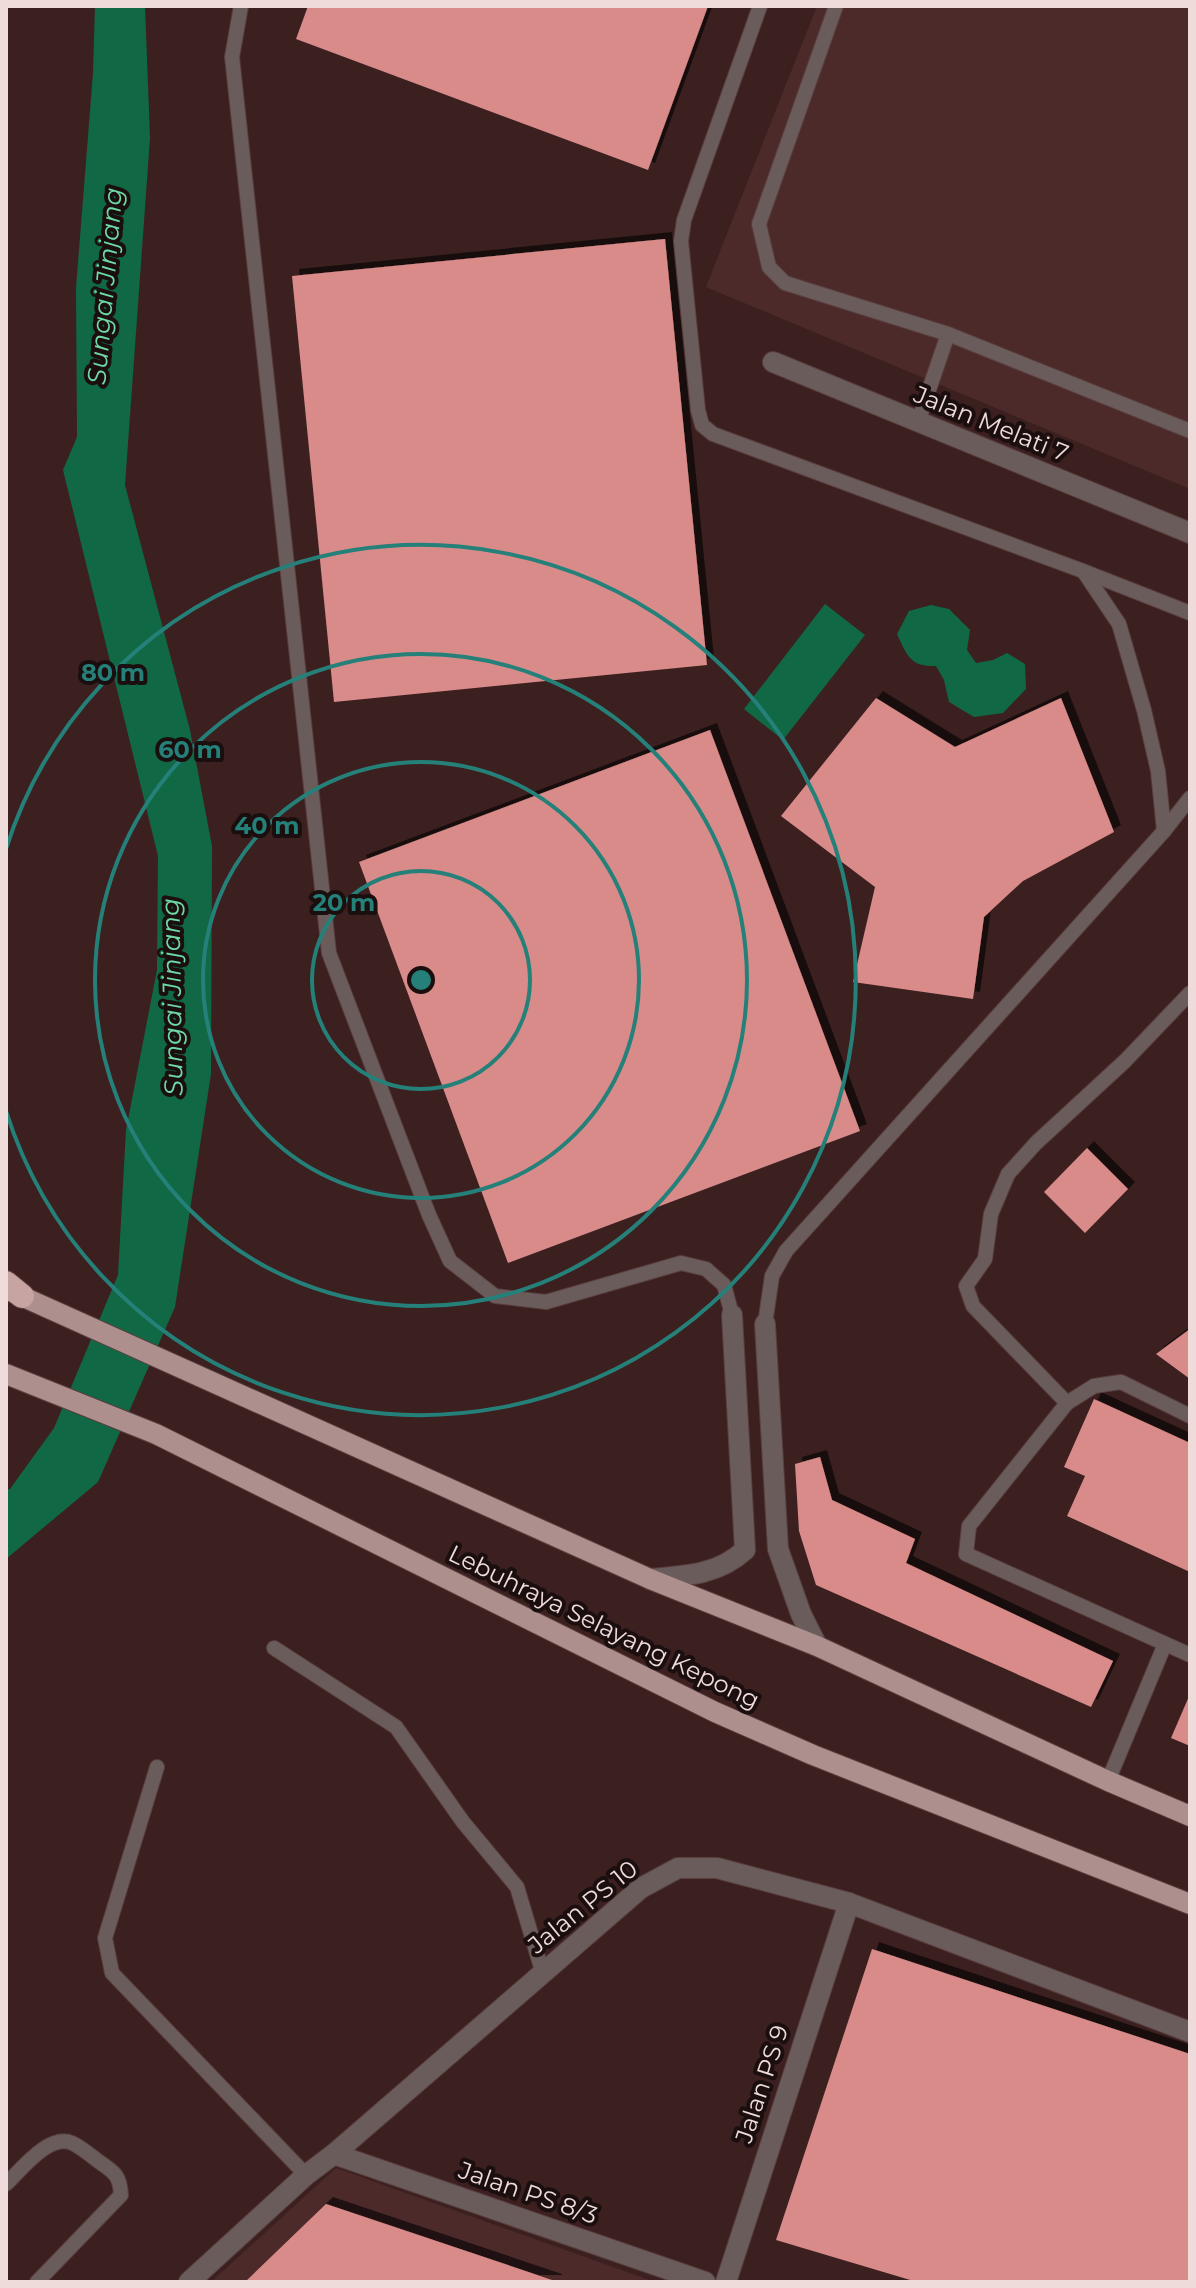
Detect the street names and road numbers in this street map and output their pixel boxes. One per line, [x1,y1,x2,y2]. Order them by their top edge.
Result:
street label: Jalan Melati 7 [909,379,1073,468]
street label: Lebuhraya Selayang Kepong [444,1538,764,1715]
street label: Jalan PS 10 [521,1854,643,1960]
street label: Jalan PS 9 [729,2021,794,2147]
street label: Jalan PS 8/3 [454,2155,601,2230]

